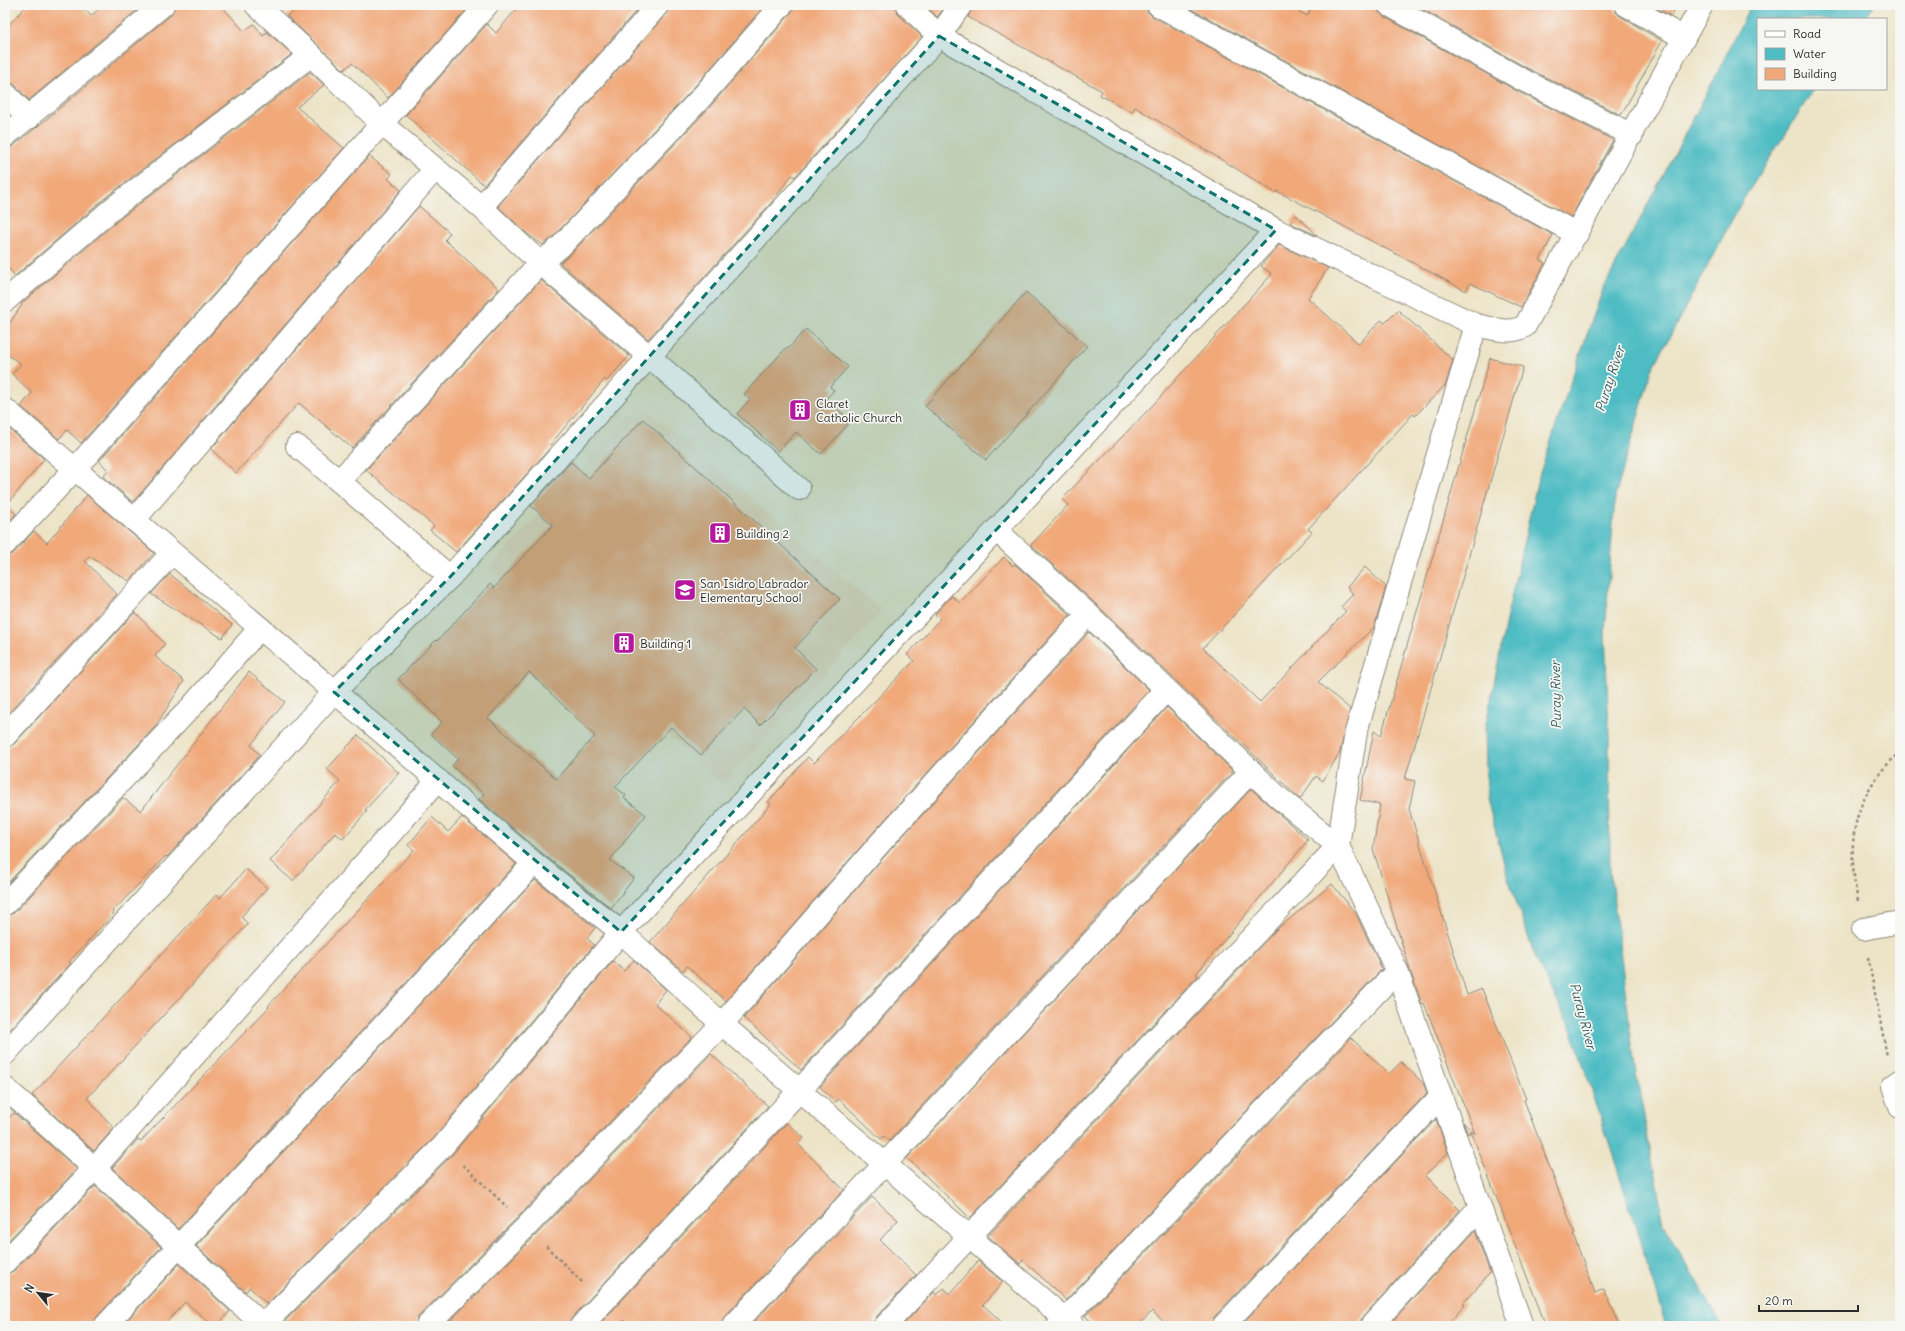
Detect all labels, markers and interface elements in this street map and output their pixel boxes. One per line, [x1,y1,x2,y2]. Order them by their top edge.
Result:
legend [1757,18,1887,90]
text: Road [1793,26,1821,41]
text: Water [1793,46,1826,61]
text: Building [1793,66,1837,81]
water label: Puray River [1591,342,1629,414]
place label: Claret Catholic Church [816,396,902,425]
building icon: Claret Catholic Church [787,397,813,423]
building icon: Building 2 [707,520,733,546]
place label: Building 2 [736,526,789,541]
place label: San Isidro Labrador Elementary School [700,576,808,605]
school or university icon: San Isidro Labrador Elementary School [672,577,698,603]
building icon: Building 1 [611,630,637,656]
place label: Building 1 [640,636,691,651]
water label: Puray River [1547,659,1565,729]
water label: Puray River [1566,981,1600,1053]
north arrow [18,1273,58,1313]
text: N [21,1281,37,1295]
scale bar [1759,1287,1858,1313]
text: 20 m [1765,1293,1793,1308]

